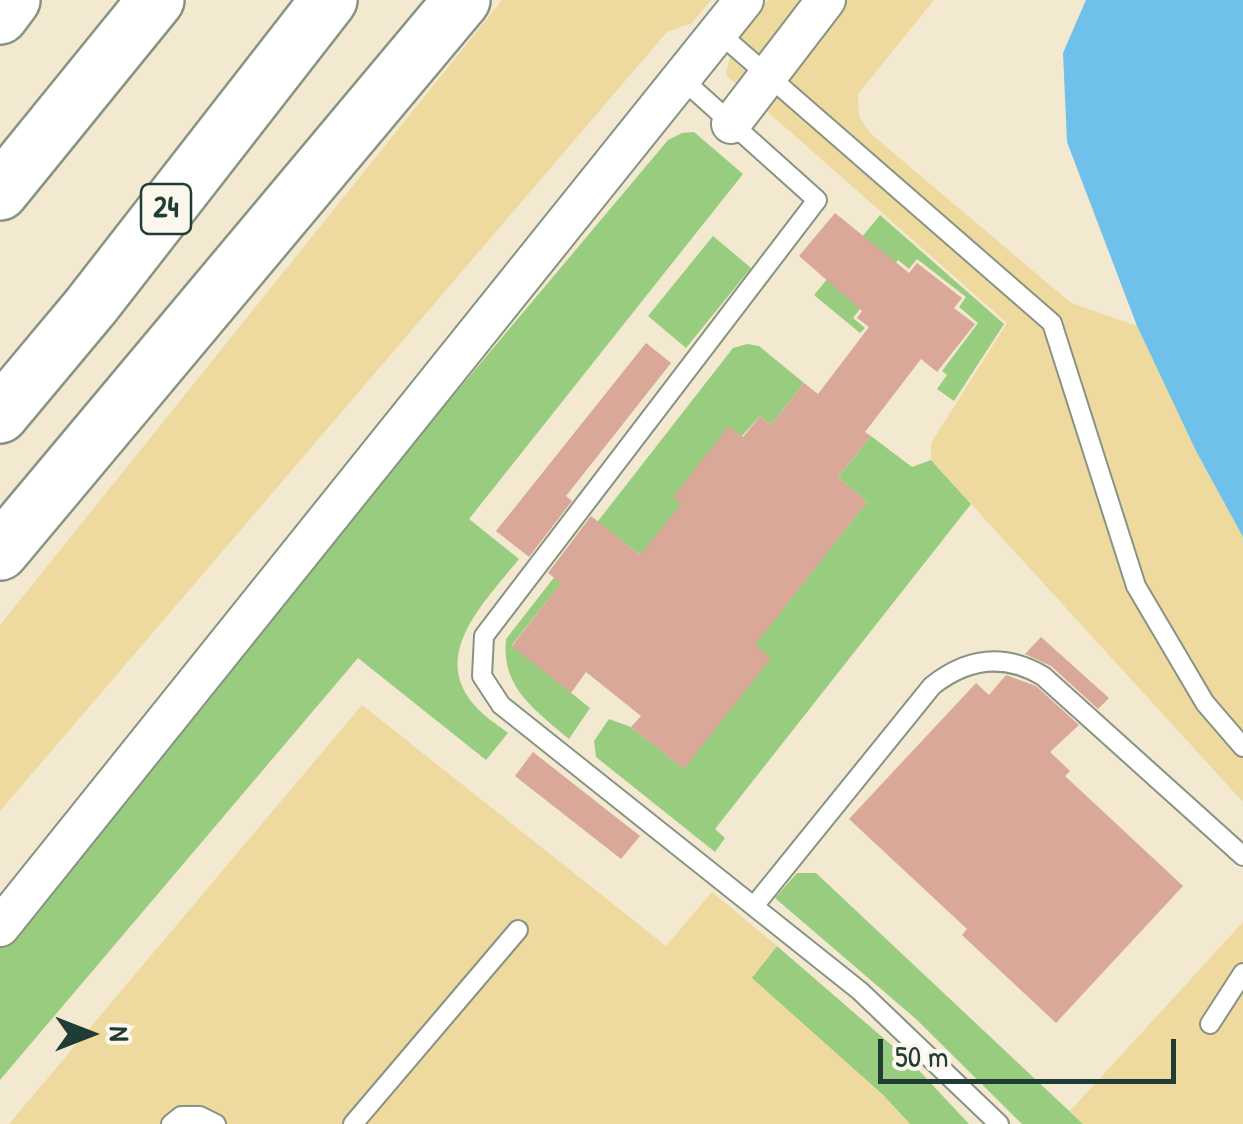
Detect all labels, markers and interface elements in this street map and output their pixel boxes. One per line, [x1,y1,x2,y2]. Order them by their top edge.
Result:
road number: 24 [141,184,191,234]
north arrow [40,984,140,1084]
scale bar [883,1019,1180,1081]
text: N [101,1027,139,1041]
text: 50 m [895,1036,948,1076]

